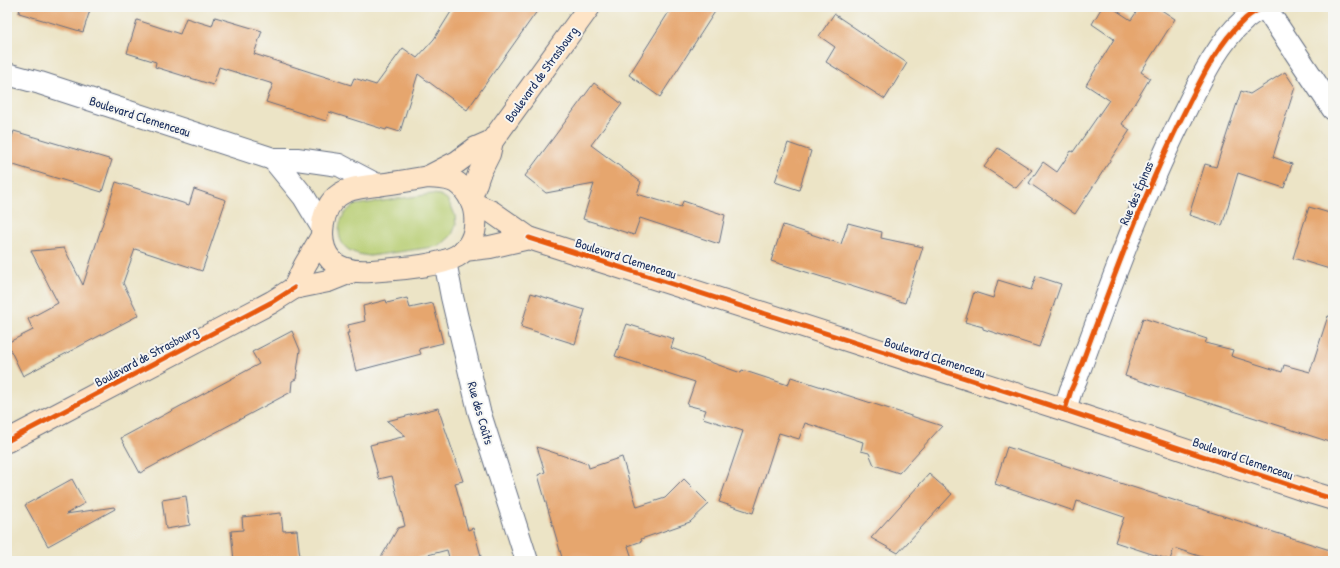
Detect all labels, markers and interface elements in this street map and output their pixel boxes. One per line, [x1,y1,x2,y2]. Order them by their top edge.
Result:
street label: Boulevard de Strasbourg [500,22,582,126]
street label: Boulevard Clemenceau [87,91,193,141]
street label: Rue des Épinas [1114,158,1158,228]
street label: Boulevard Clemenceau [573,233,679,283]
street label: Boulevard de Strasbourg [91,321,201,391]
street label: Boulevard Clemenceau [882,332,988,382]
street label: Rue des Coûts [463,379,499,447]
street label: Boulevard Clemenceau [1190,432,1296,484]

